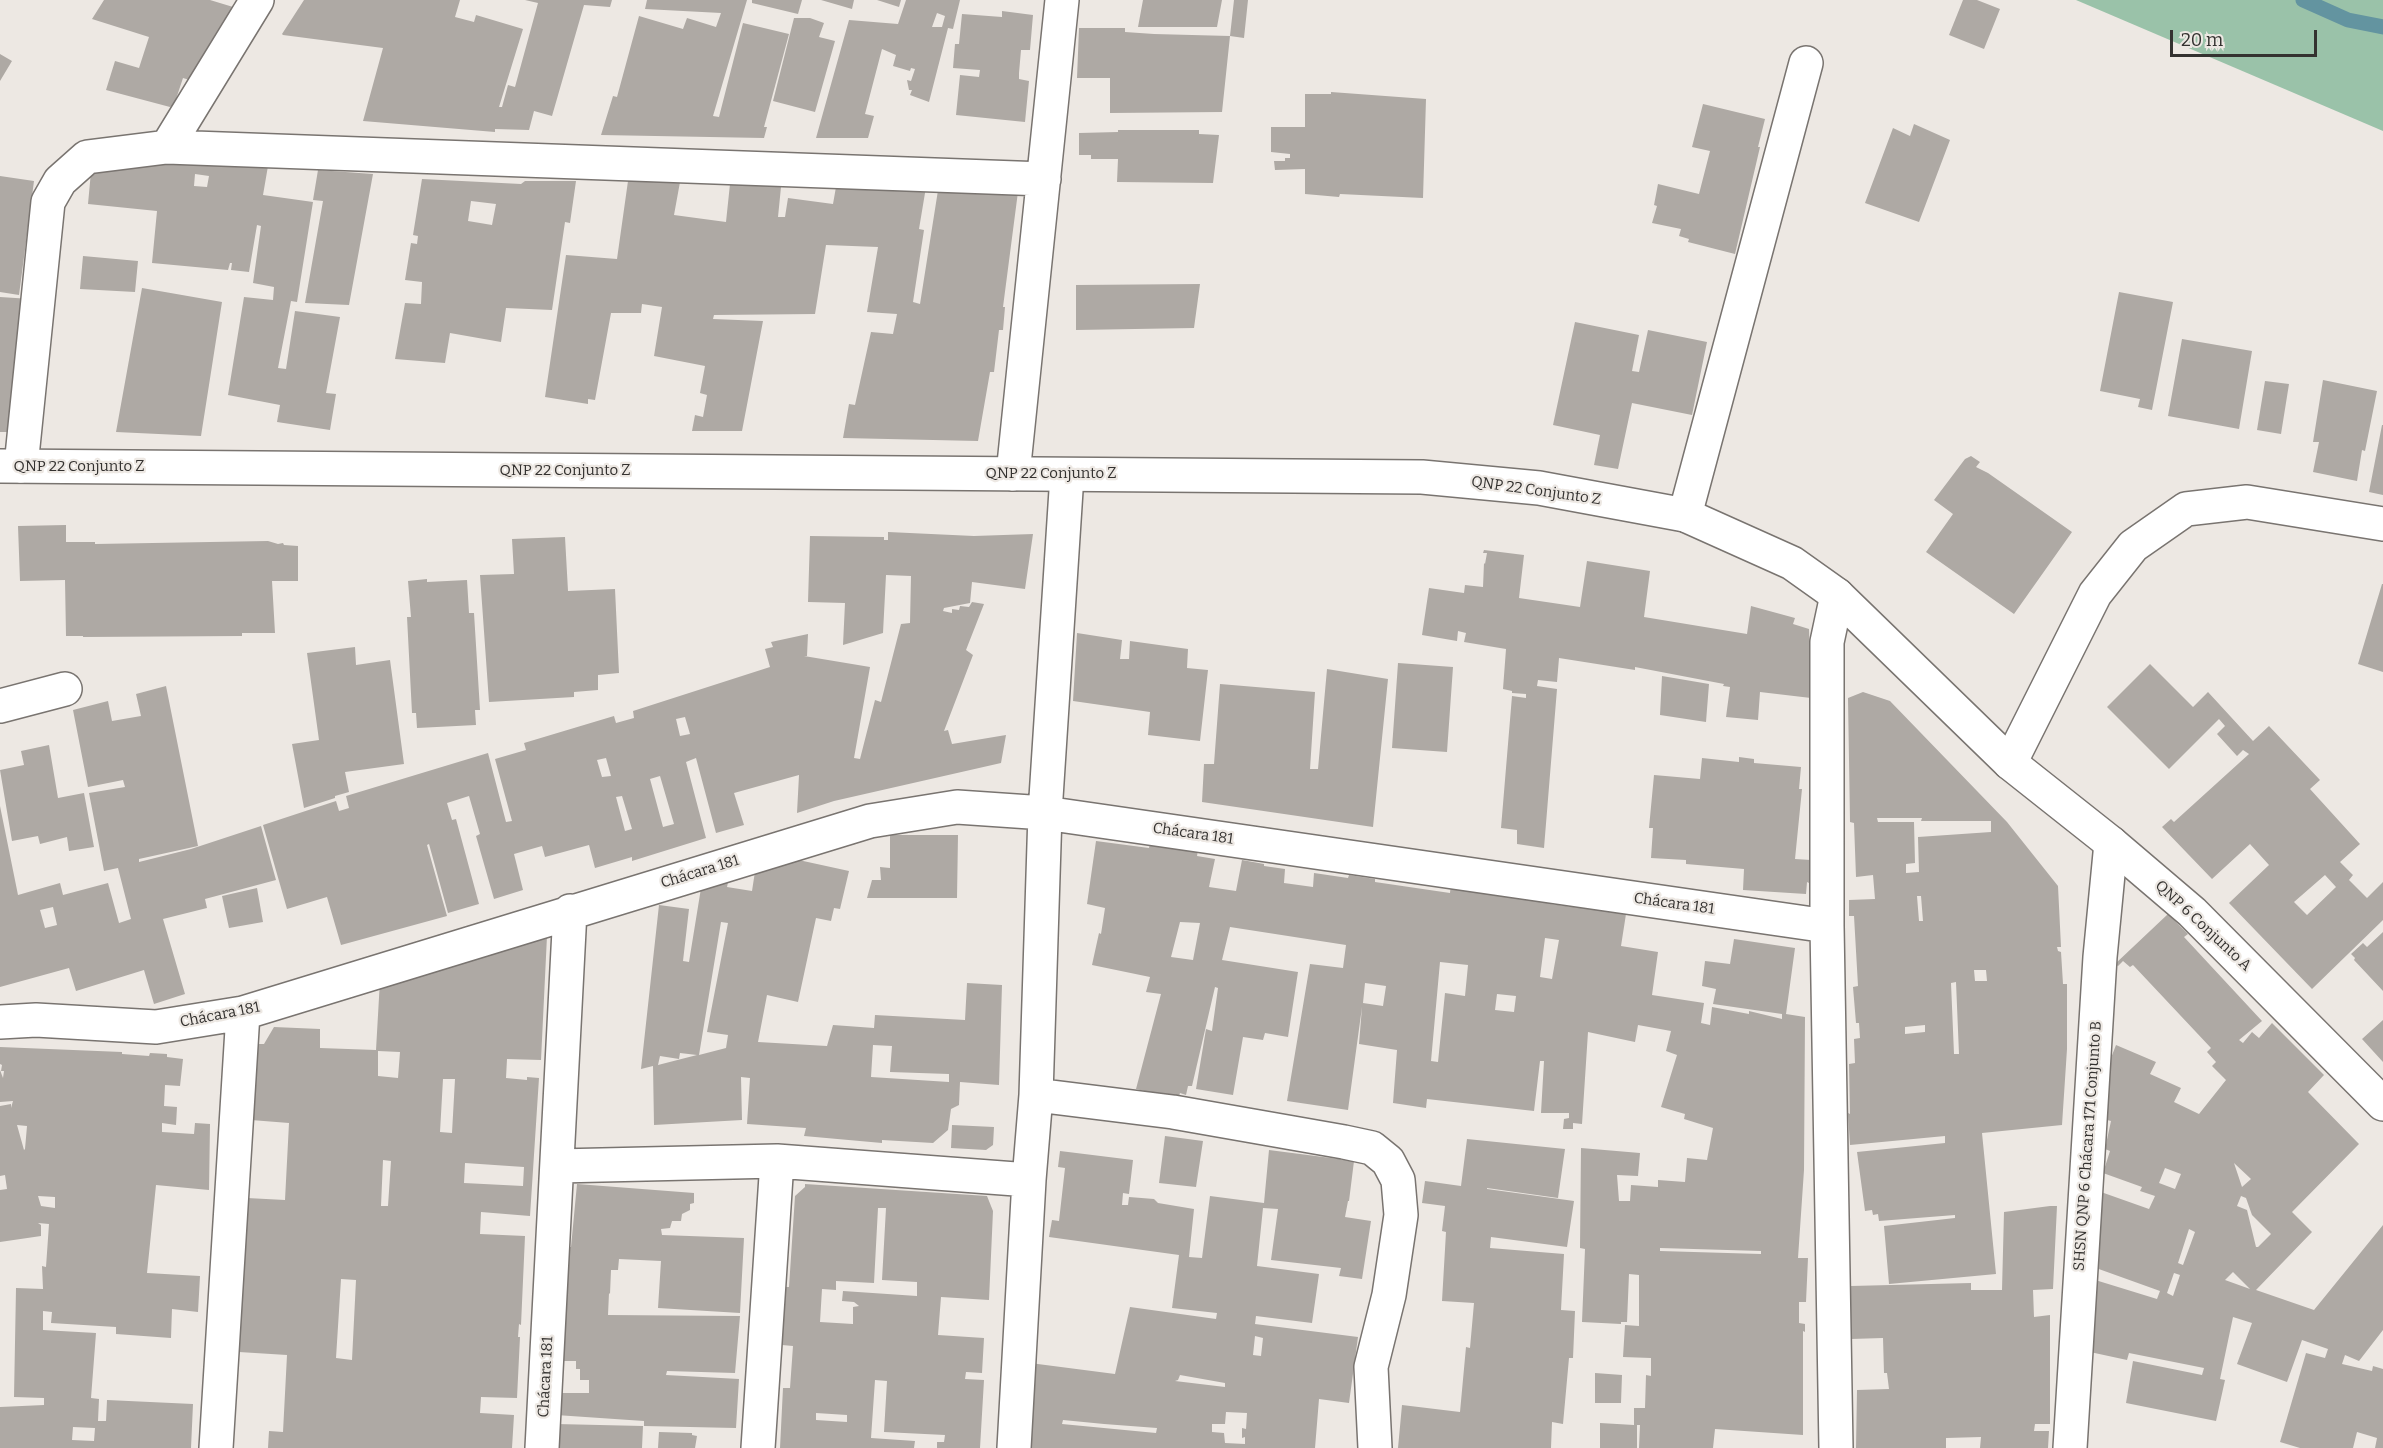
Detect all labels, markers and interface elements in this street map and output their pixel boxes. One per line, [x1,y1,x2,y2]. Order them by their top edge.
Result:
scale bar [2173,18,2320,56]
text: 20 m [2181,29,2223,51]
street label: QNP 22 Conjunto Z [14,458,144,476]
street label: QNP 22 Conjunto Z [500,462,630,480]
street label: QNP 22 Conjunto Z [986,465,1116,483]
street label: QNP 22 Conjunto Z [1470,473,1602,509]
street label: Chácara 181 [1152,819,1234,849]
street label: Chácara 181 [659,852,741,892]
street label: QNP 6 Conjunto A [2151,877,2255,975]
street label: Chácara 181 [1633,889,1715,919]
street label: Chácara 181 [179,998,261,1032]
street label: SHSN QNP 6 Chácara 171 Conjunto B [2070,1021,2106,1271]
street label: Chácara 181 [535,1336,557,1418]

